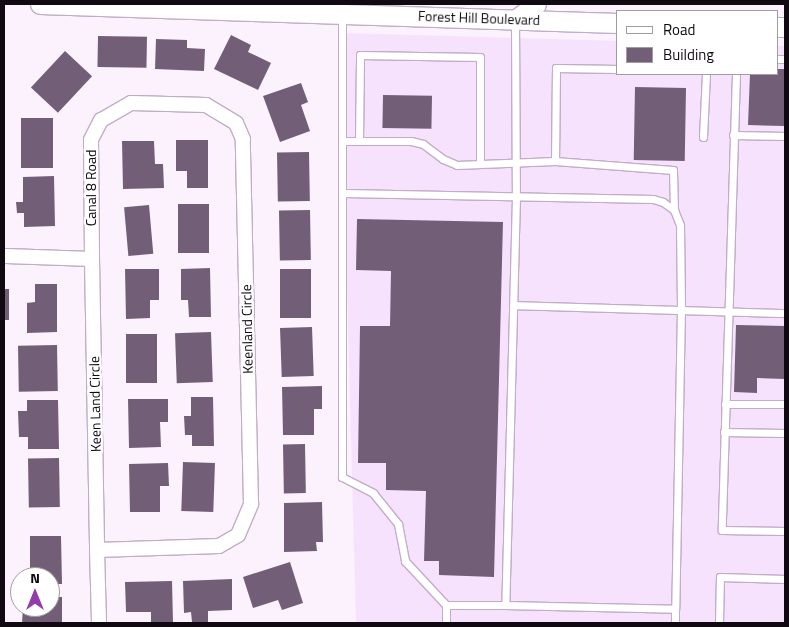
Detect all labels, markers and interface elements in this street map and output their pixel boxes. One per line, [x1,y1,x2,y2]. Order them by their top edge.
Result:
street label: Forest Hill Boulevard [418,7,540,29]
legend [616,10,779,75]
text: Road [663,18,695,41]
text: Building [663,43,714,66]
street label: Canal 8 Road [83,150,99,226]
street label: Keenland Circle [238,284,256,374]
street label: Keen Land Circle [86,356,104,452]
north arrow [10,567,60,617]
text: N [30,567,40,588]

